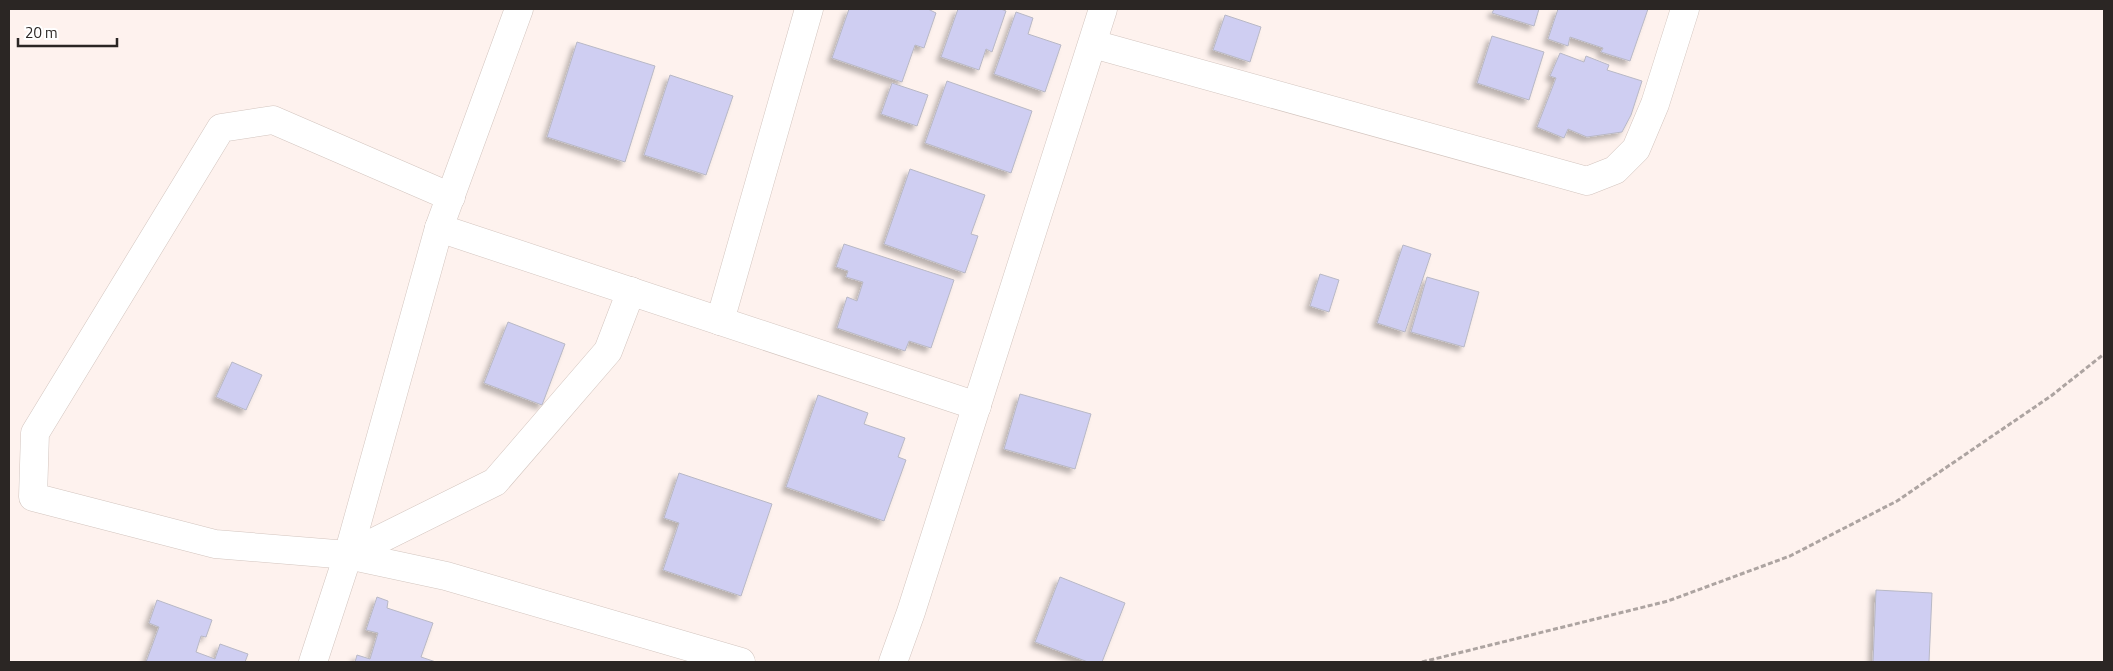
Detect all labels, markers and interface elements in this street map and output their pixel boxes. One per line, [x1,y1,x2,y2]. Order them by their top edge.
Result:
scale bar [18,15,116,47]
text: 20 m [25,21,58,44]

